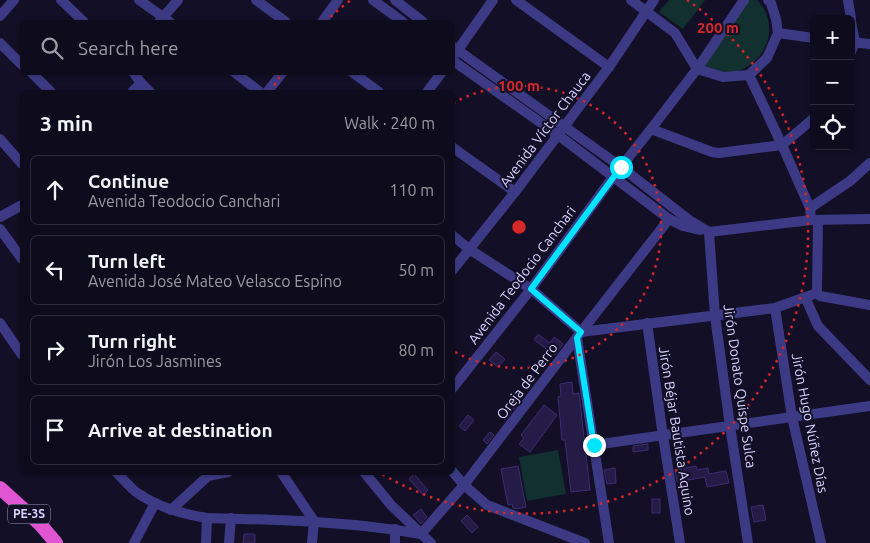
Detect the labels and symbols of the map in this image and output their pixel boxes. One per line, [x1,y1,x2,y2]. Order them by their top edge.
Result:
text: 200 m [697,19,739,36]
street label: Avenida Víctor Chauca [496,68,594,190]
text: 100 m [498,77,540,94]
route start [610,156,633,179]
street label: Avenida Teodocio Canchari [465,203,579,347]
centre of rings [510,218,528,236]
street label: Jirón Donato Quispe Sulca [721,303,759,469]
street label: Oreja de Perro [493,340,561,422]
street label: Jirón Béjar Bautista Aquino [656,346,698,516]
street label: Jirón Hugo Núñez Días [789,352,831,494]
route end [583,434,606,457]
road number: PE-3S [8,504,50,524]

